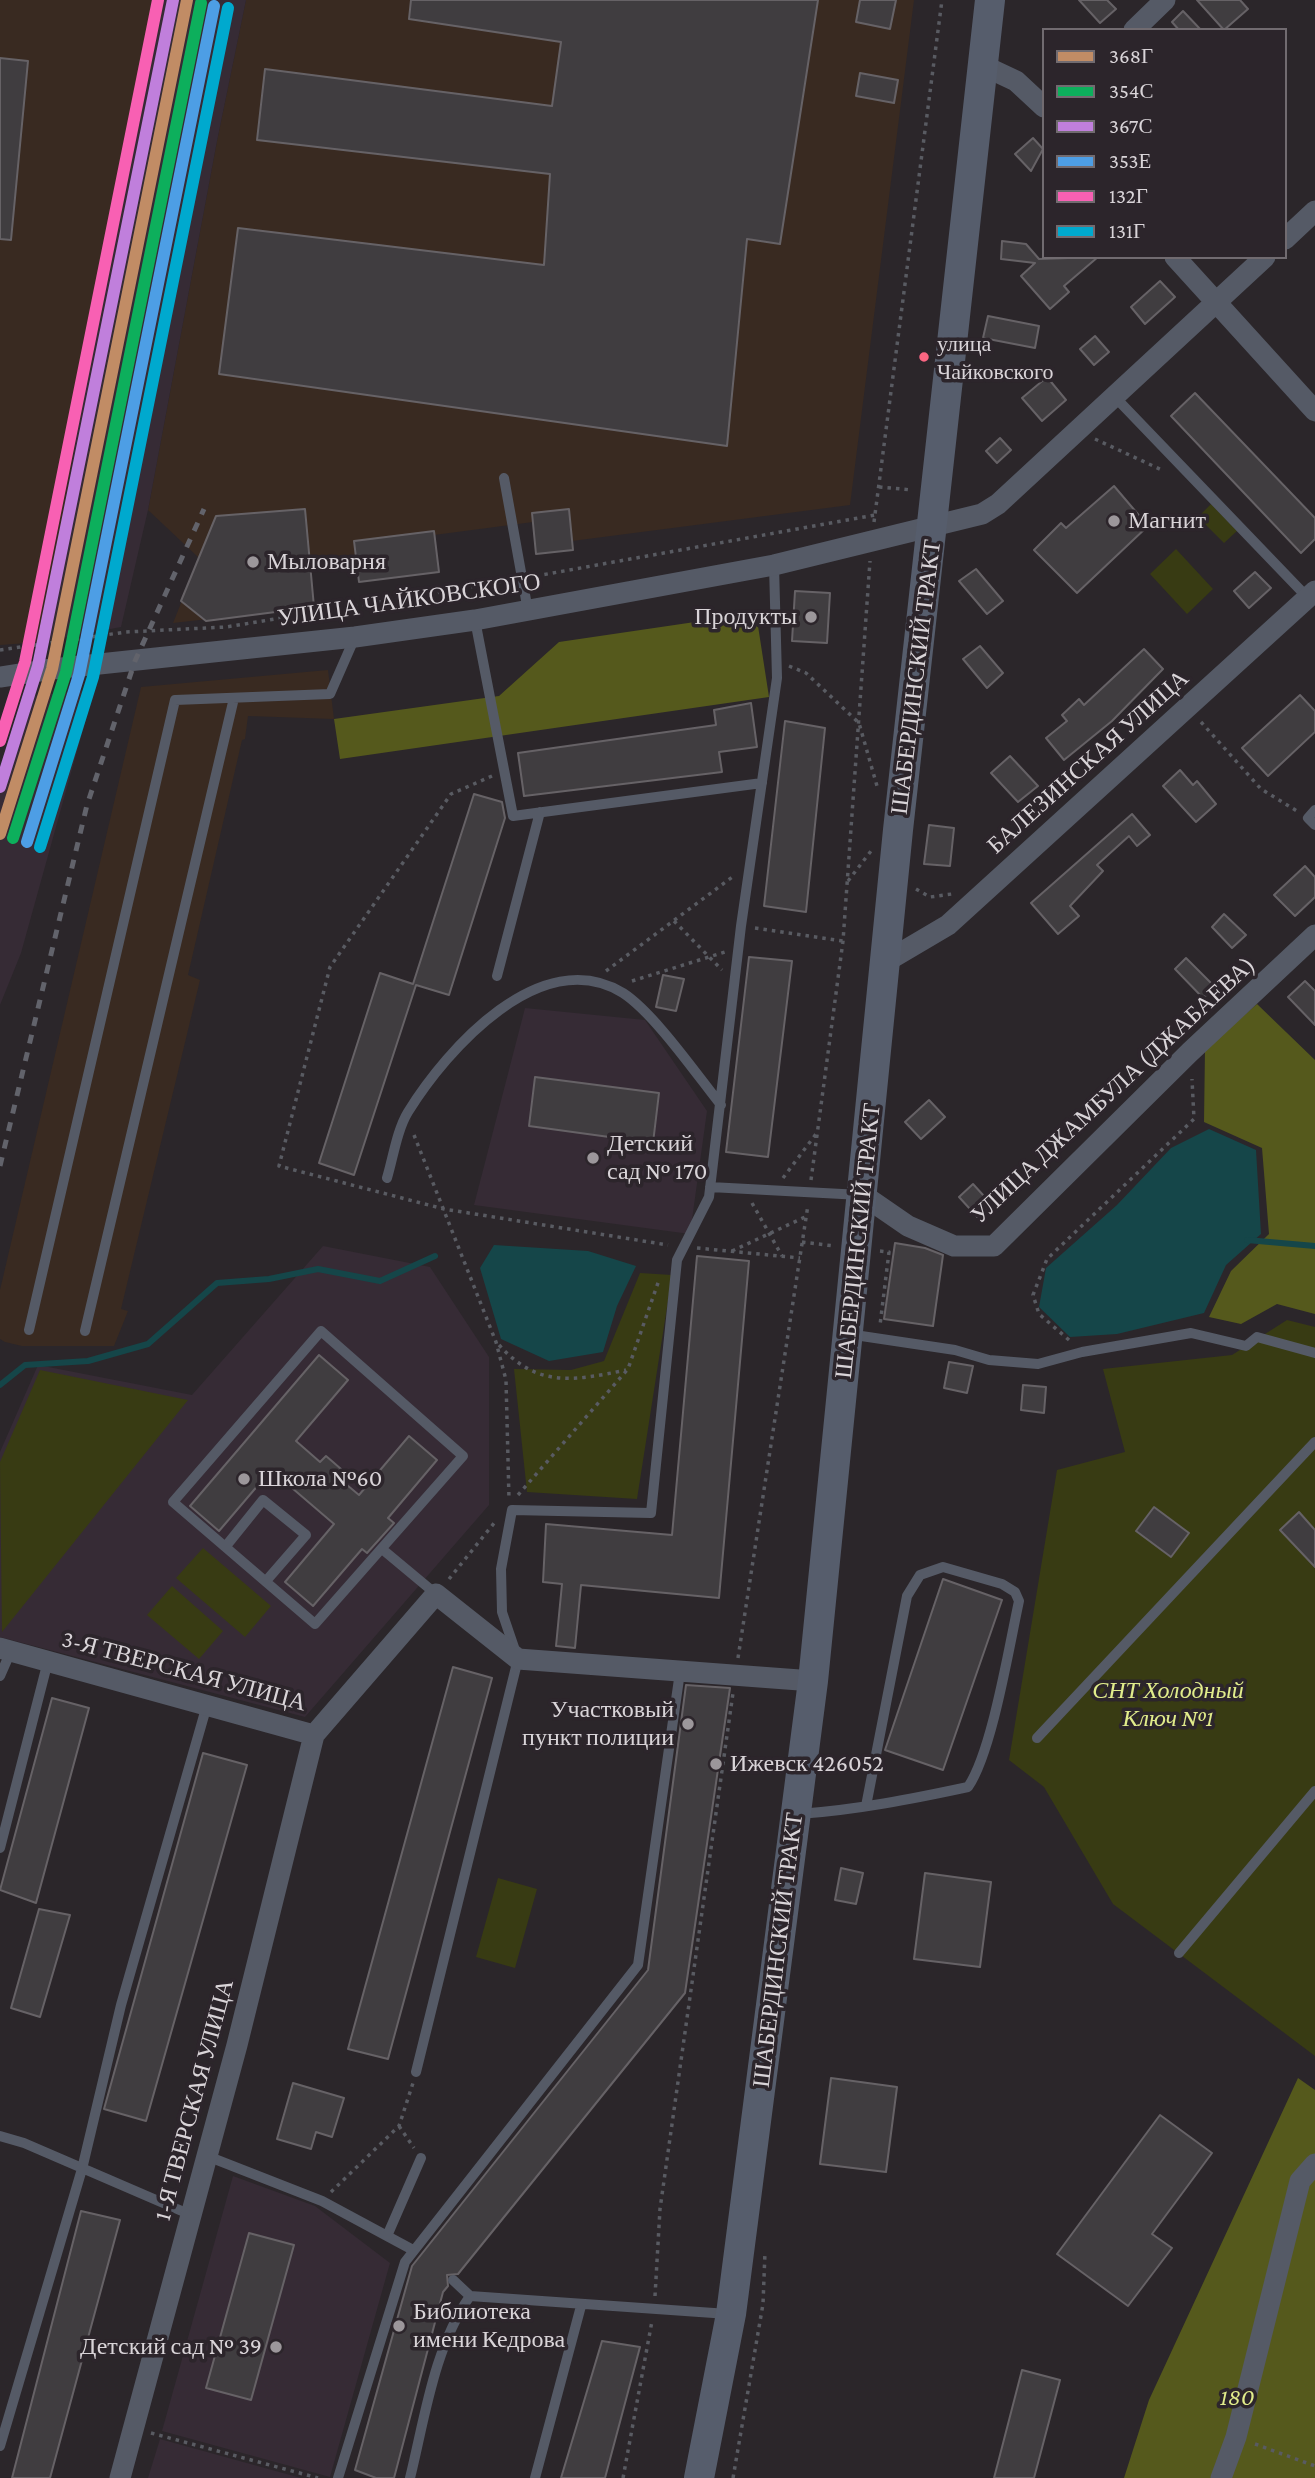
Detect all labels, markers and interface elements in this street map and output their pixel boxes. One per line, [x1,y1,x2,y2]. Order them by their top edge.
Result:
legend [1042,28,1287,259]
text: 368Г [1109,44,1153,68]
text: 354С [1109,79,1154,103]
text: 367С [1109,114,1153,138]
text: 353Е [1109,149,1151,173]
text: 132Г [1109,184,1148,208]
text: 131Г [1109,219,1145,243]
place label: улица Чайковского [937,331,1053,382]
marker: улица Чайковского [917,350,931,364]
place label: Магнит [1128,507,1206,535]
marker: Магнит [1106,513,1122,529]
street label: ШАБЕРДИНСКИЙ ТРАКТ [885,538,947,816]
place label: Мыловарня [267,548,386,576]
marker: Мыловарня [245,554,261,570]
street label: УЛИЦА ЧАЙКОВСКОГО [276,567,542,633]
place label: Продукты [694,603,797,631]
marker: Продукты [803,609,819,625]
street label: БАЛЕЗИНСКАЯ УЛИЦА [981,664,1195,860]
street label: УЛИЦА ДЖАМБУЛА (ДЖАБАЕВА) [965,950,1261,1230]
street label: ШАБЕРДИНСКИЙ ТРАКТ [829,1102,887,1380]
place label: Детский сад № 170 [607,1130,707,1186]
marker: Детский сад № 170 [585,1150,601,1166]
place label: Школа №60 [258,1465,382,1493]
marker: Школа №60 [236,1471,252,1487]
street label: 3-Я ТВЕРСКАЯ УЛИЦА [59,1624,309,1718]
park label: СНТ Холодный Ключ №1 [1092,1677,1244,1733]
place label: Участковый пункт полиции [522,1696,674,1752]
marker: Участковый пункт полиции [680,1716,696,1732]
place label: Ижевск 426052 [730,1750,884,1778]
marker: Ижевск 426052 [708,1756,724,1772]
street label: ШАБЕРДИНСКИЙ ТРАКТ [747,1811,809,2089]
street label: 1-Я ТВЕРСКАЯ УЛИЦА [148,1976,240,2224]
place label: Библиотека имени Кедрова [413,2298,565,2354]
marker: Библиотека имени Кедрова [391,2318,407,2334]
place label: Детский сад № 39 [80,2333,262,2361]
marker: Детский сад № 39 [268,2339,284,2355]
park label: 180 [1220,2384,1254,2412]

